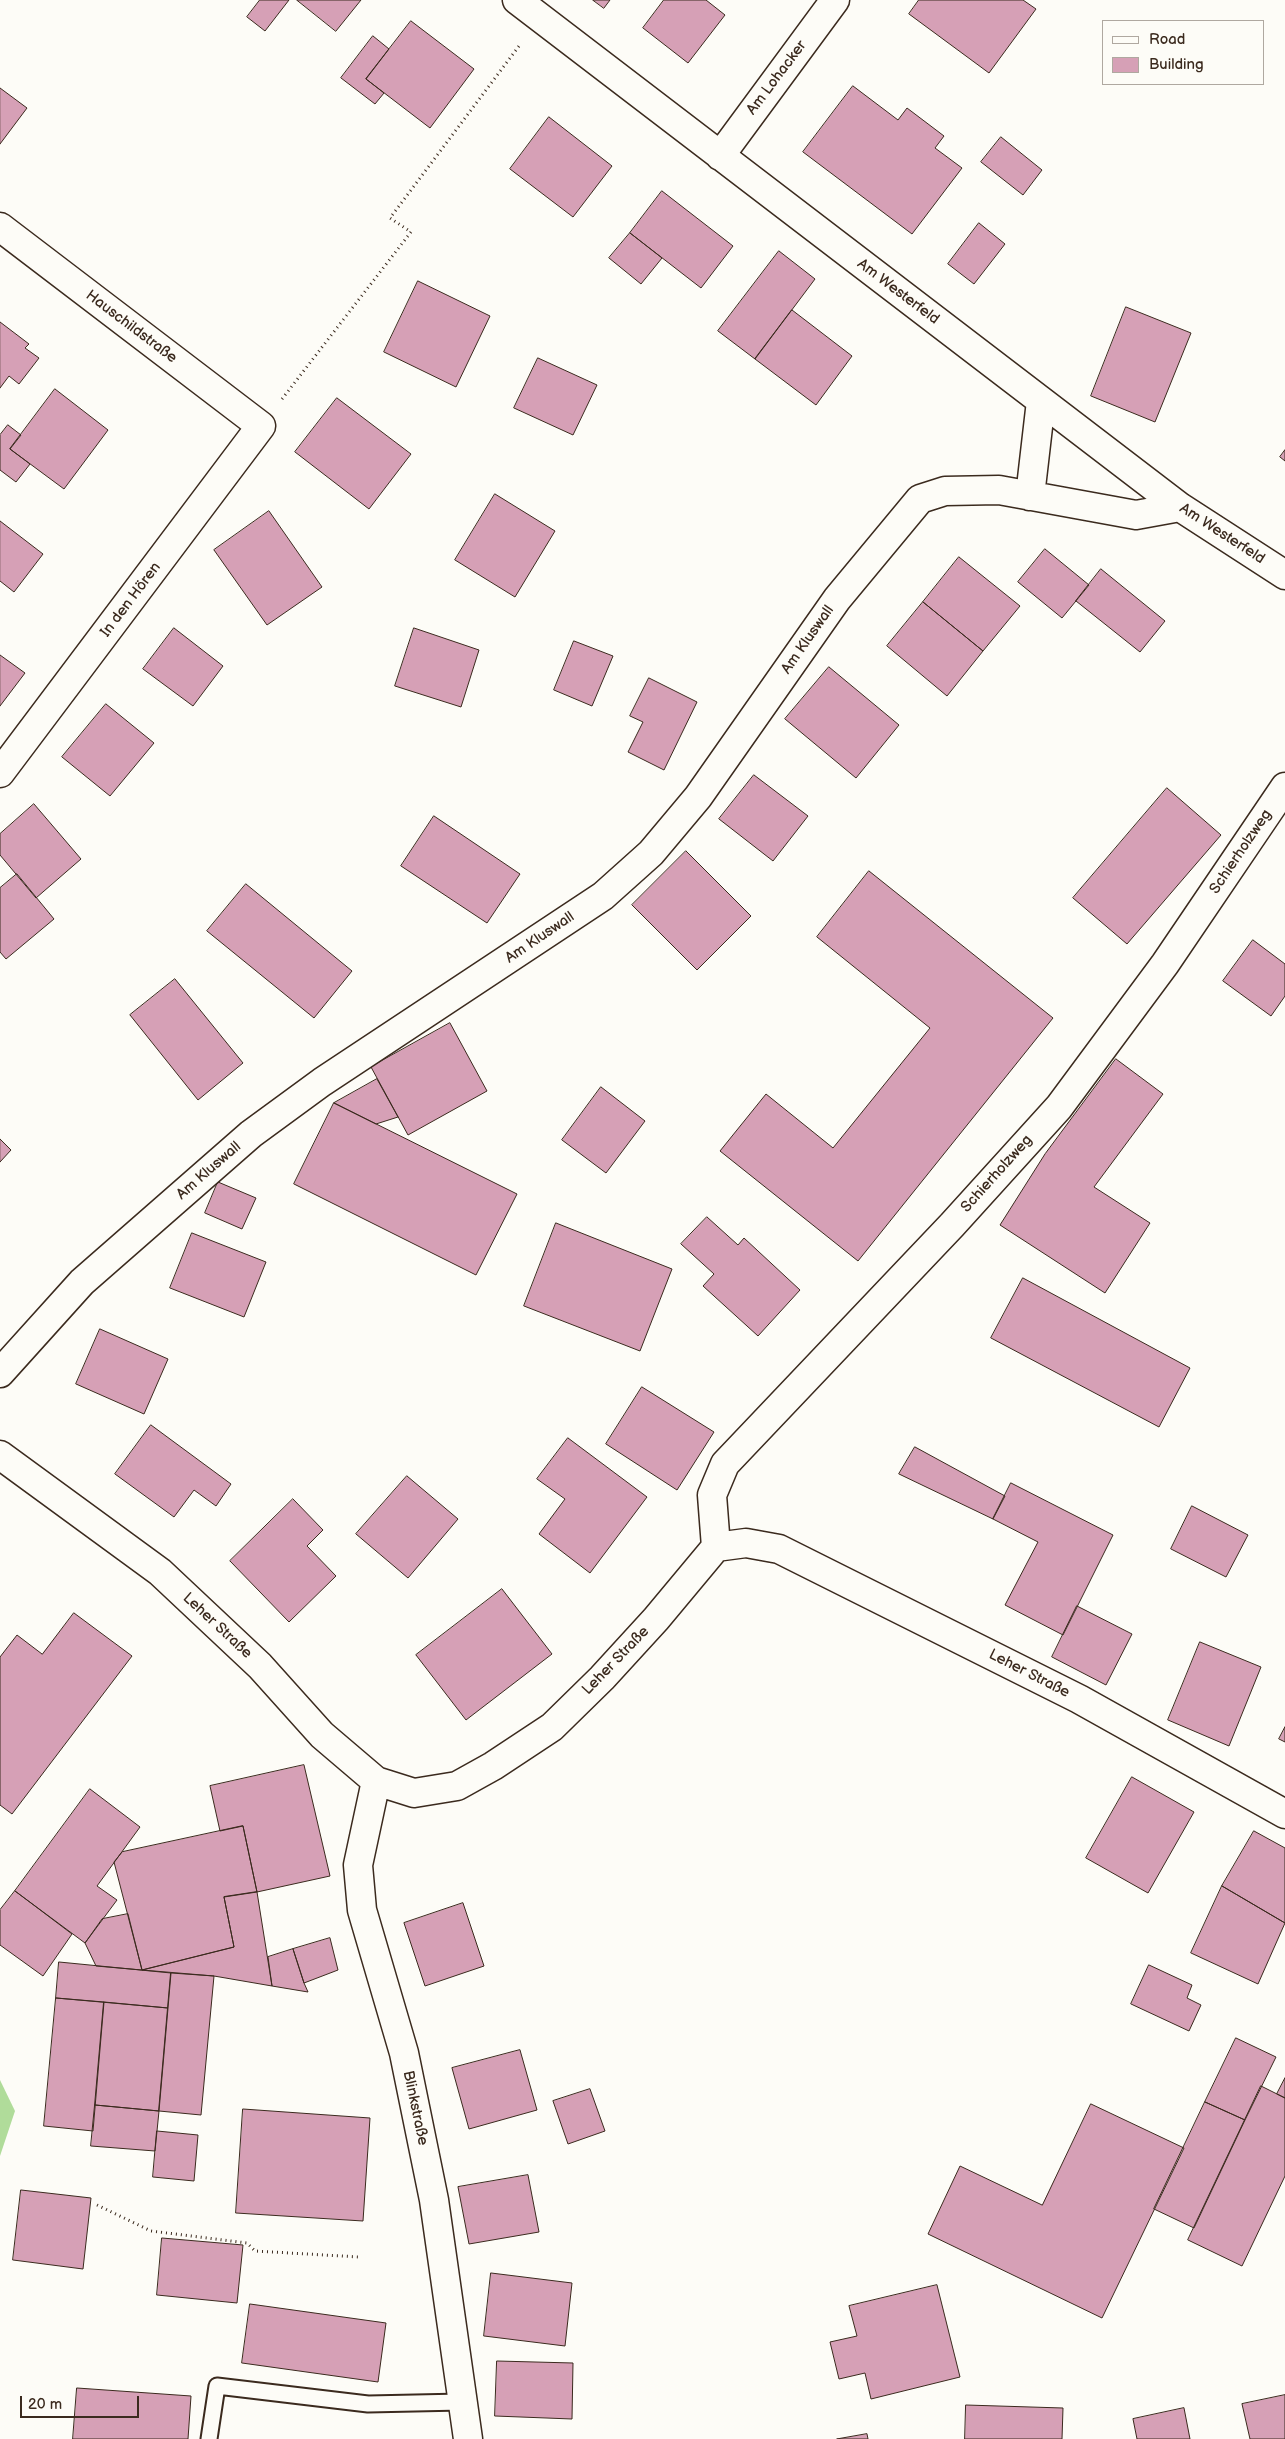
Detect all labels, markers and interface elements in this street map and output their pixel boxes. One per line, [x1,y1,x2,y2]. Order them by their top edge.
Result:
legend [1102,20,1265,85]
text: Road [1149,30,1185,49]
street label: Am Lohacker [743,37,811,119]
text: Building [1149,55,1204,74]
street label: Am Westerfeld [853,255,943,329]
street label: Hauschildstraße [82,287,180,367]
street label: Am Westerfeld [1176,500,1268,568]
street label: In den Hören [97,559,165,641]
street label: Am Kluswall [778,602,838,678]
street label: Schierholzweg [1206,806,1276,898]
street label: Am Kluswall [502,908,578,968]
street label: Schierholzweg [958,1132,1036,1216]
street label: Am Kluswall [173,1138,245,1204]
street label: Leher Straße [179,1589,255,1663]
street label: Leher Straße [579,1623,653,1699]
street label: Leher Straße [986,1646,1072,1702]
street label: Blinkstraße [398,2069,432,2147]
scale bar [22,2386,141,2418]
text: 20 m [28,2395,62,2414]

